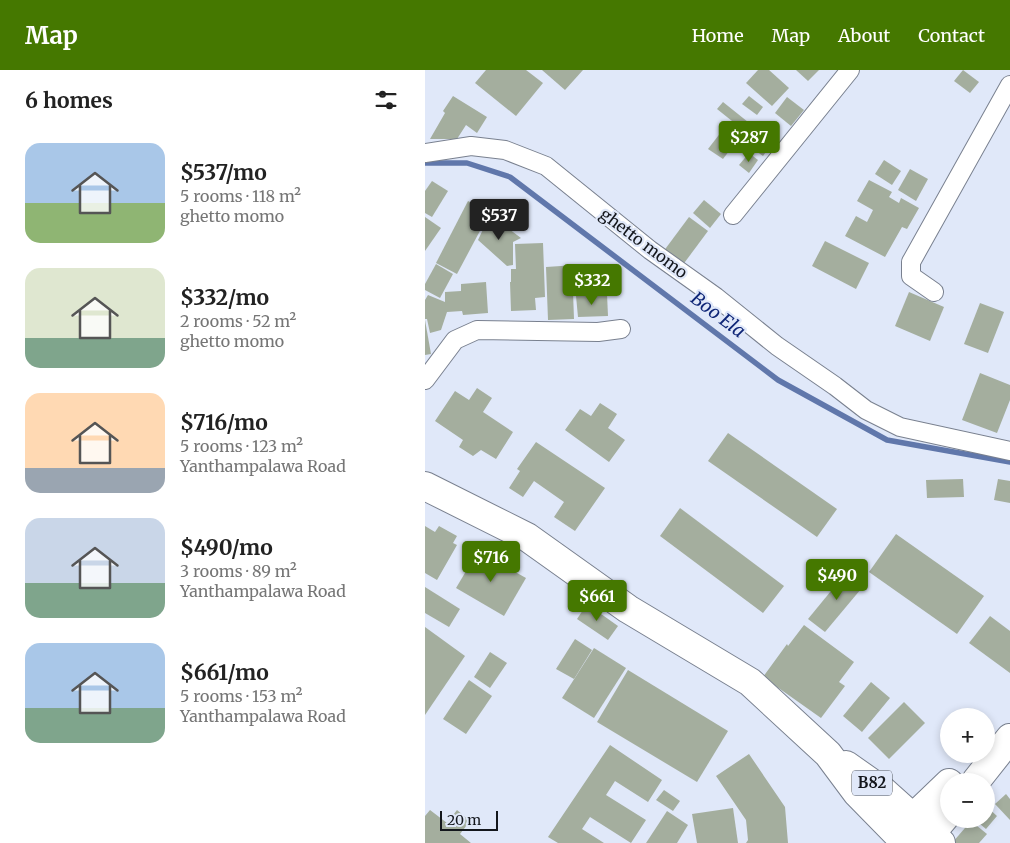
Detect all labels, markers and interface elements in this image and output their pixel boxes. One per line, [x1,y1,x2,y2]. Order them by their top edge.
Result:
text: Map [25,20,78,51]
text: Home [692,24,744,47]
text: Map [772,24,810,47]
text: About [838,24,890,47]
text: Contact [918,24,985,47]
icon: filters [372,86,400,114]
text: 6 homes [25,87,113,114]
pin: $287 [719,121,779,163]
text: $287 [730,127,768,147]
text: $537/mo [180,159,267,186]
icon: home [65,163,125,223]
text: 5 rooms · 118 m² [180,186,301,206]
pin: $537 [469,198,529,241]
street label: ghetto momo [596,204,692,282]
text: $537 [481,205,517,225]
text: ghetto momo [180,206,284,226]
pin: $332 [562,264,622,306]
text: $332 [574,270,610,290]
text: $332/mo [180,284,269,311]
water label: Boo Ela [686,287,750,343]
icon: home [65,288,125,348]
text: 2 rooms · 52 m² [180,311,296,331]
text: ghetto momo [180,331,284,351]
text: $716/mo [180,409,268,436]
icon: home [65,413,125,473]
text: 5 rooms · 123 m² [180,436,303,456]
text: Yanthampalawa Road [180,456,346,476]
text: $490/mo [180,534,273,561]
icon: home [65,538,125,598]
pin: $716 [461,540,521,583]
text: $716 [473,547,509,567]
pin: $490 [807,558,867,601]
text: 3 rooms · 89 m² [180,561,297,581]
text: $490 [817,565,857,585]
pin: $661 [567,580,627,622]
text: Yanthampalawa Road [180,581,346,601]
text: $661 [579,586,615,606]
text: $661/mo [180,659,269,686]
icon: home [65,663,125,723]
text: 5 rooms · 153 m² [180,686,302,706]
text: Yanthampalawa Road [180,706,346,726]
map controls [940,708,995,828]
button: + [940,708,995,763]
road number: B82 [852,770,892,796]
button: − [940,773,995,828]
scale bar [440,808,497,831]
text: 20 m [447,811,481,829]

